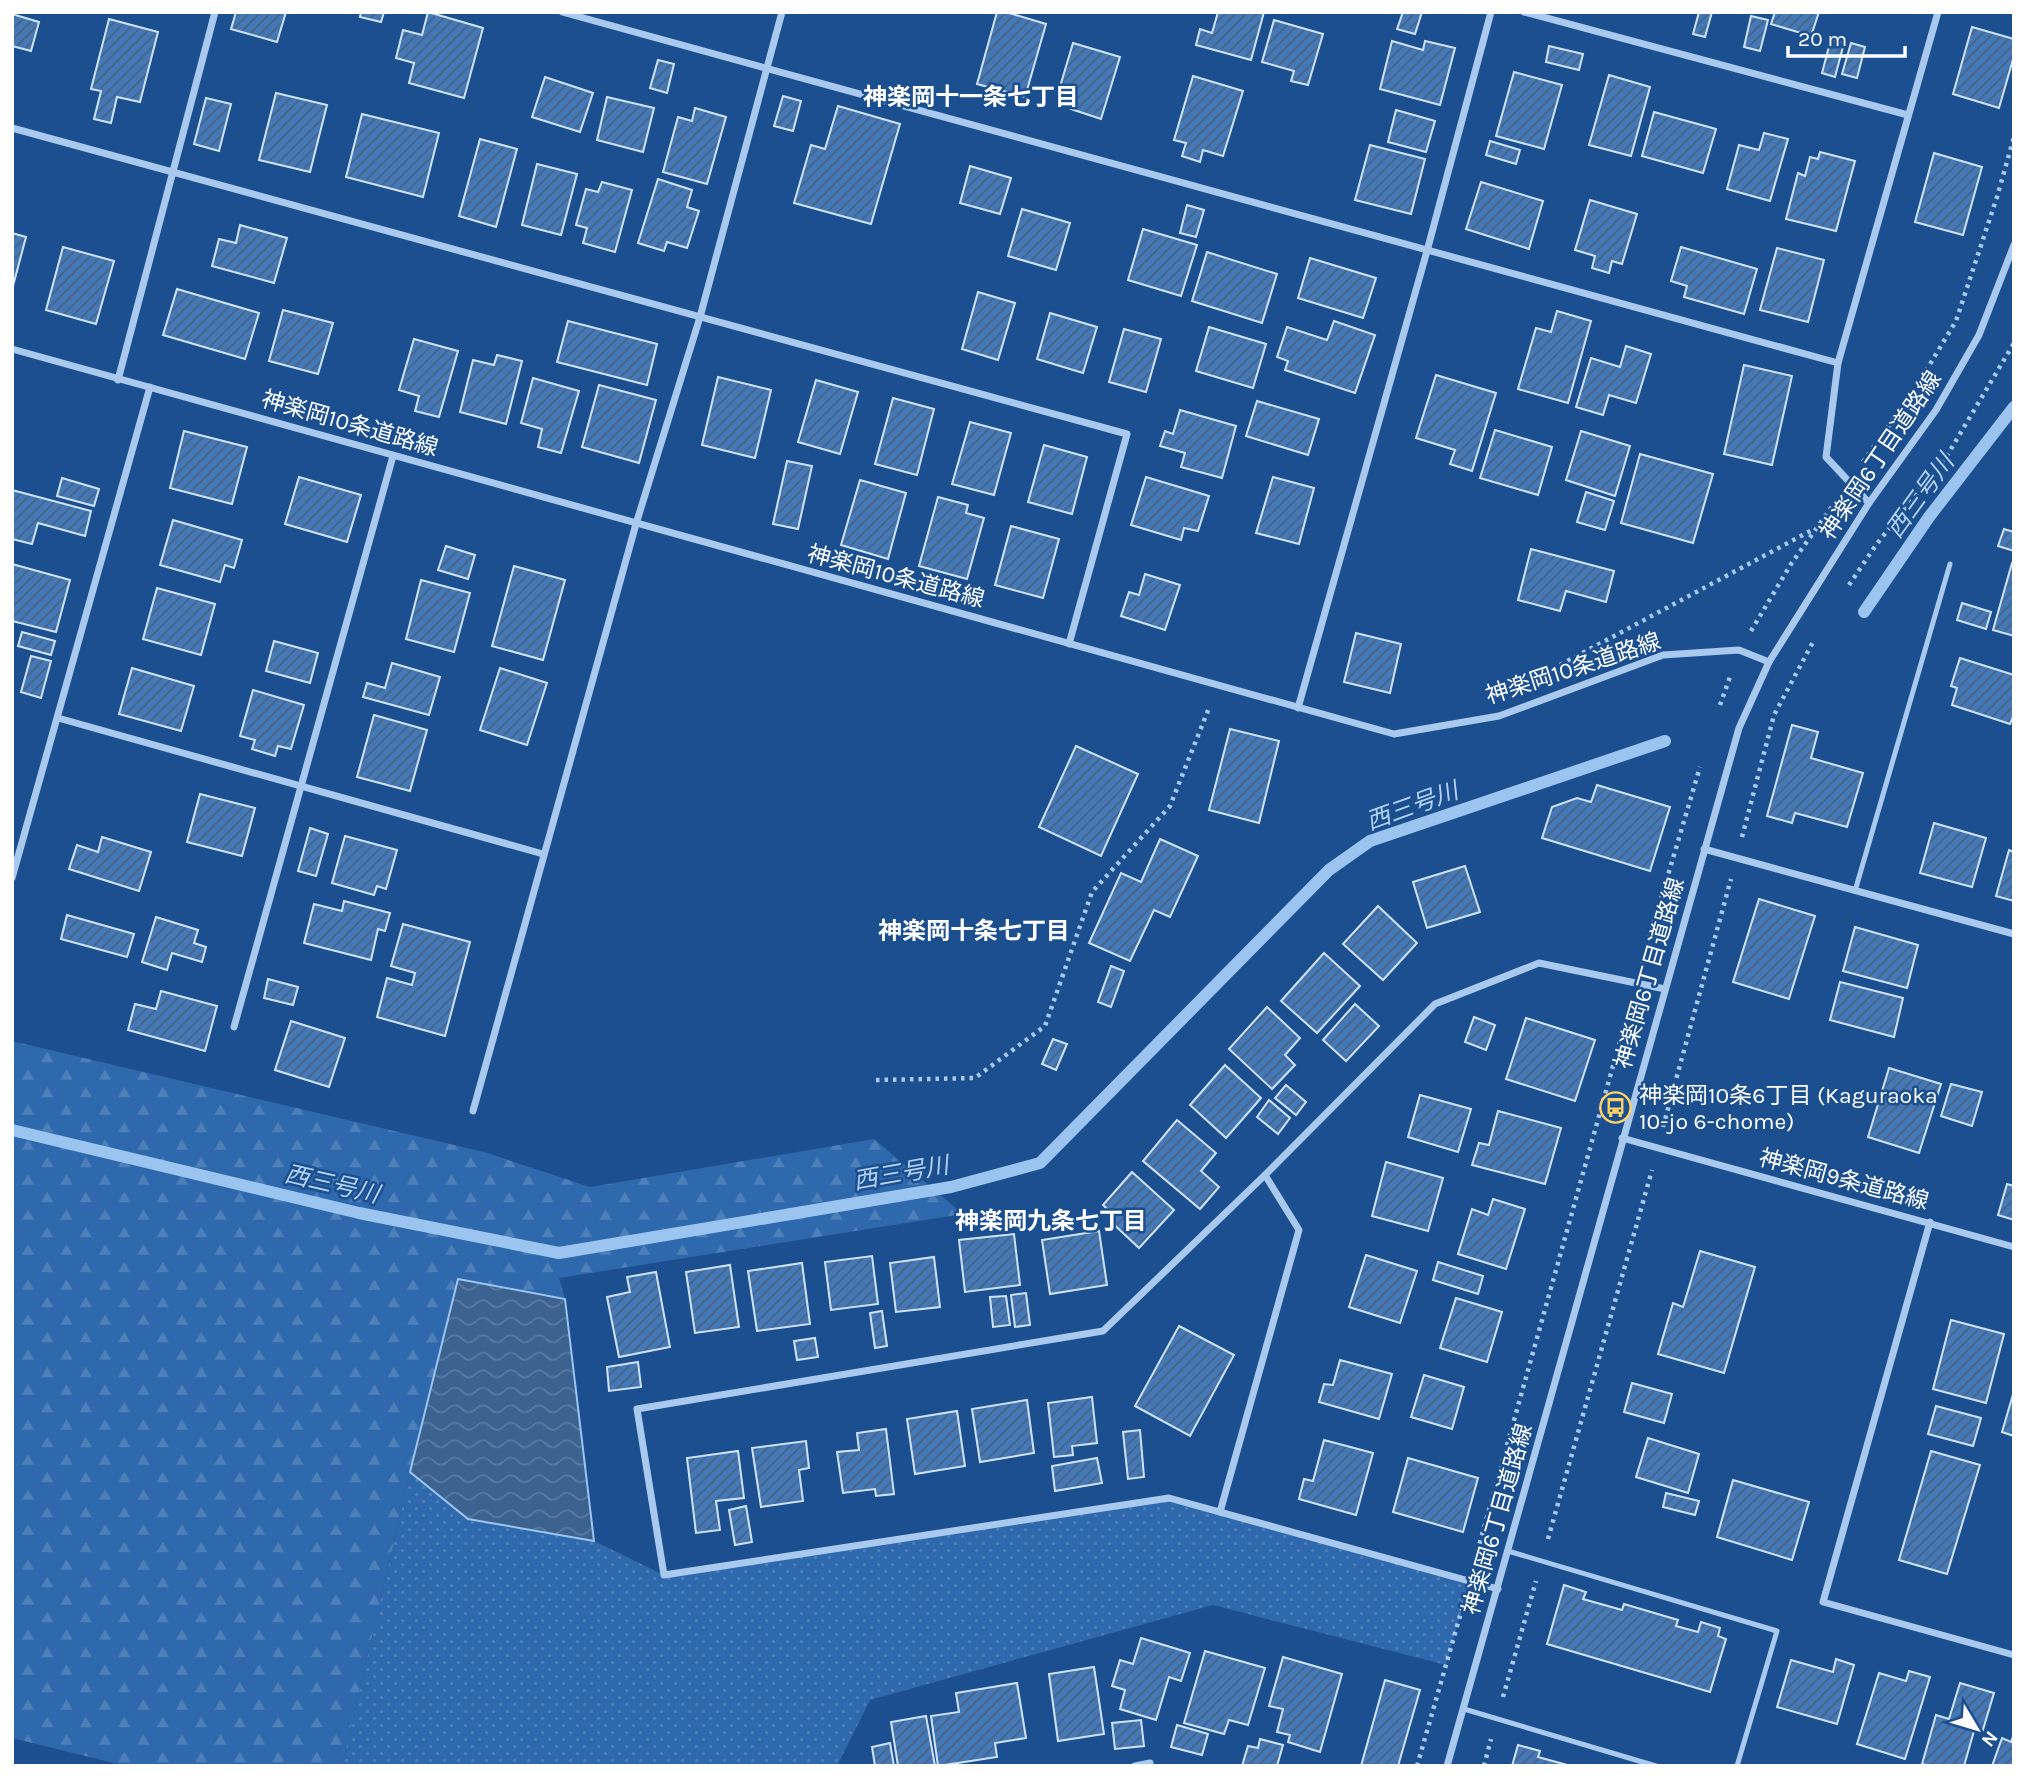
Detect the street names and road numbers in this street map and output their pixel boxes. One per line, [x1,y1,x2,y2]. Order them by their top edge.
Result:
street label: 神楽岡6丁目道路線 [1814,366,1947,545]
street label: 神楽岡10条道路線 [259,385,441,462]
street label: 神楽岡10条道路線 [804,540,987,613]
street label: 神楽岡10条道路線 [1482,627,1664,709]
street label: 神楽岡6丁目道路線 [1609,875,1690,1072]
street label: 神楽岡9条道路線 [1756,1144,1932,1215]
street label: 神楽岡6丁目道路線 [1457,1421,1538,1618]

